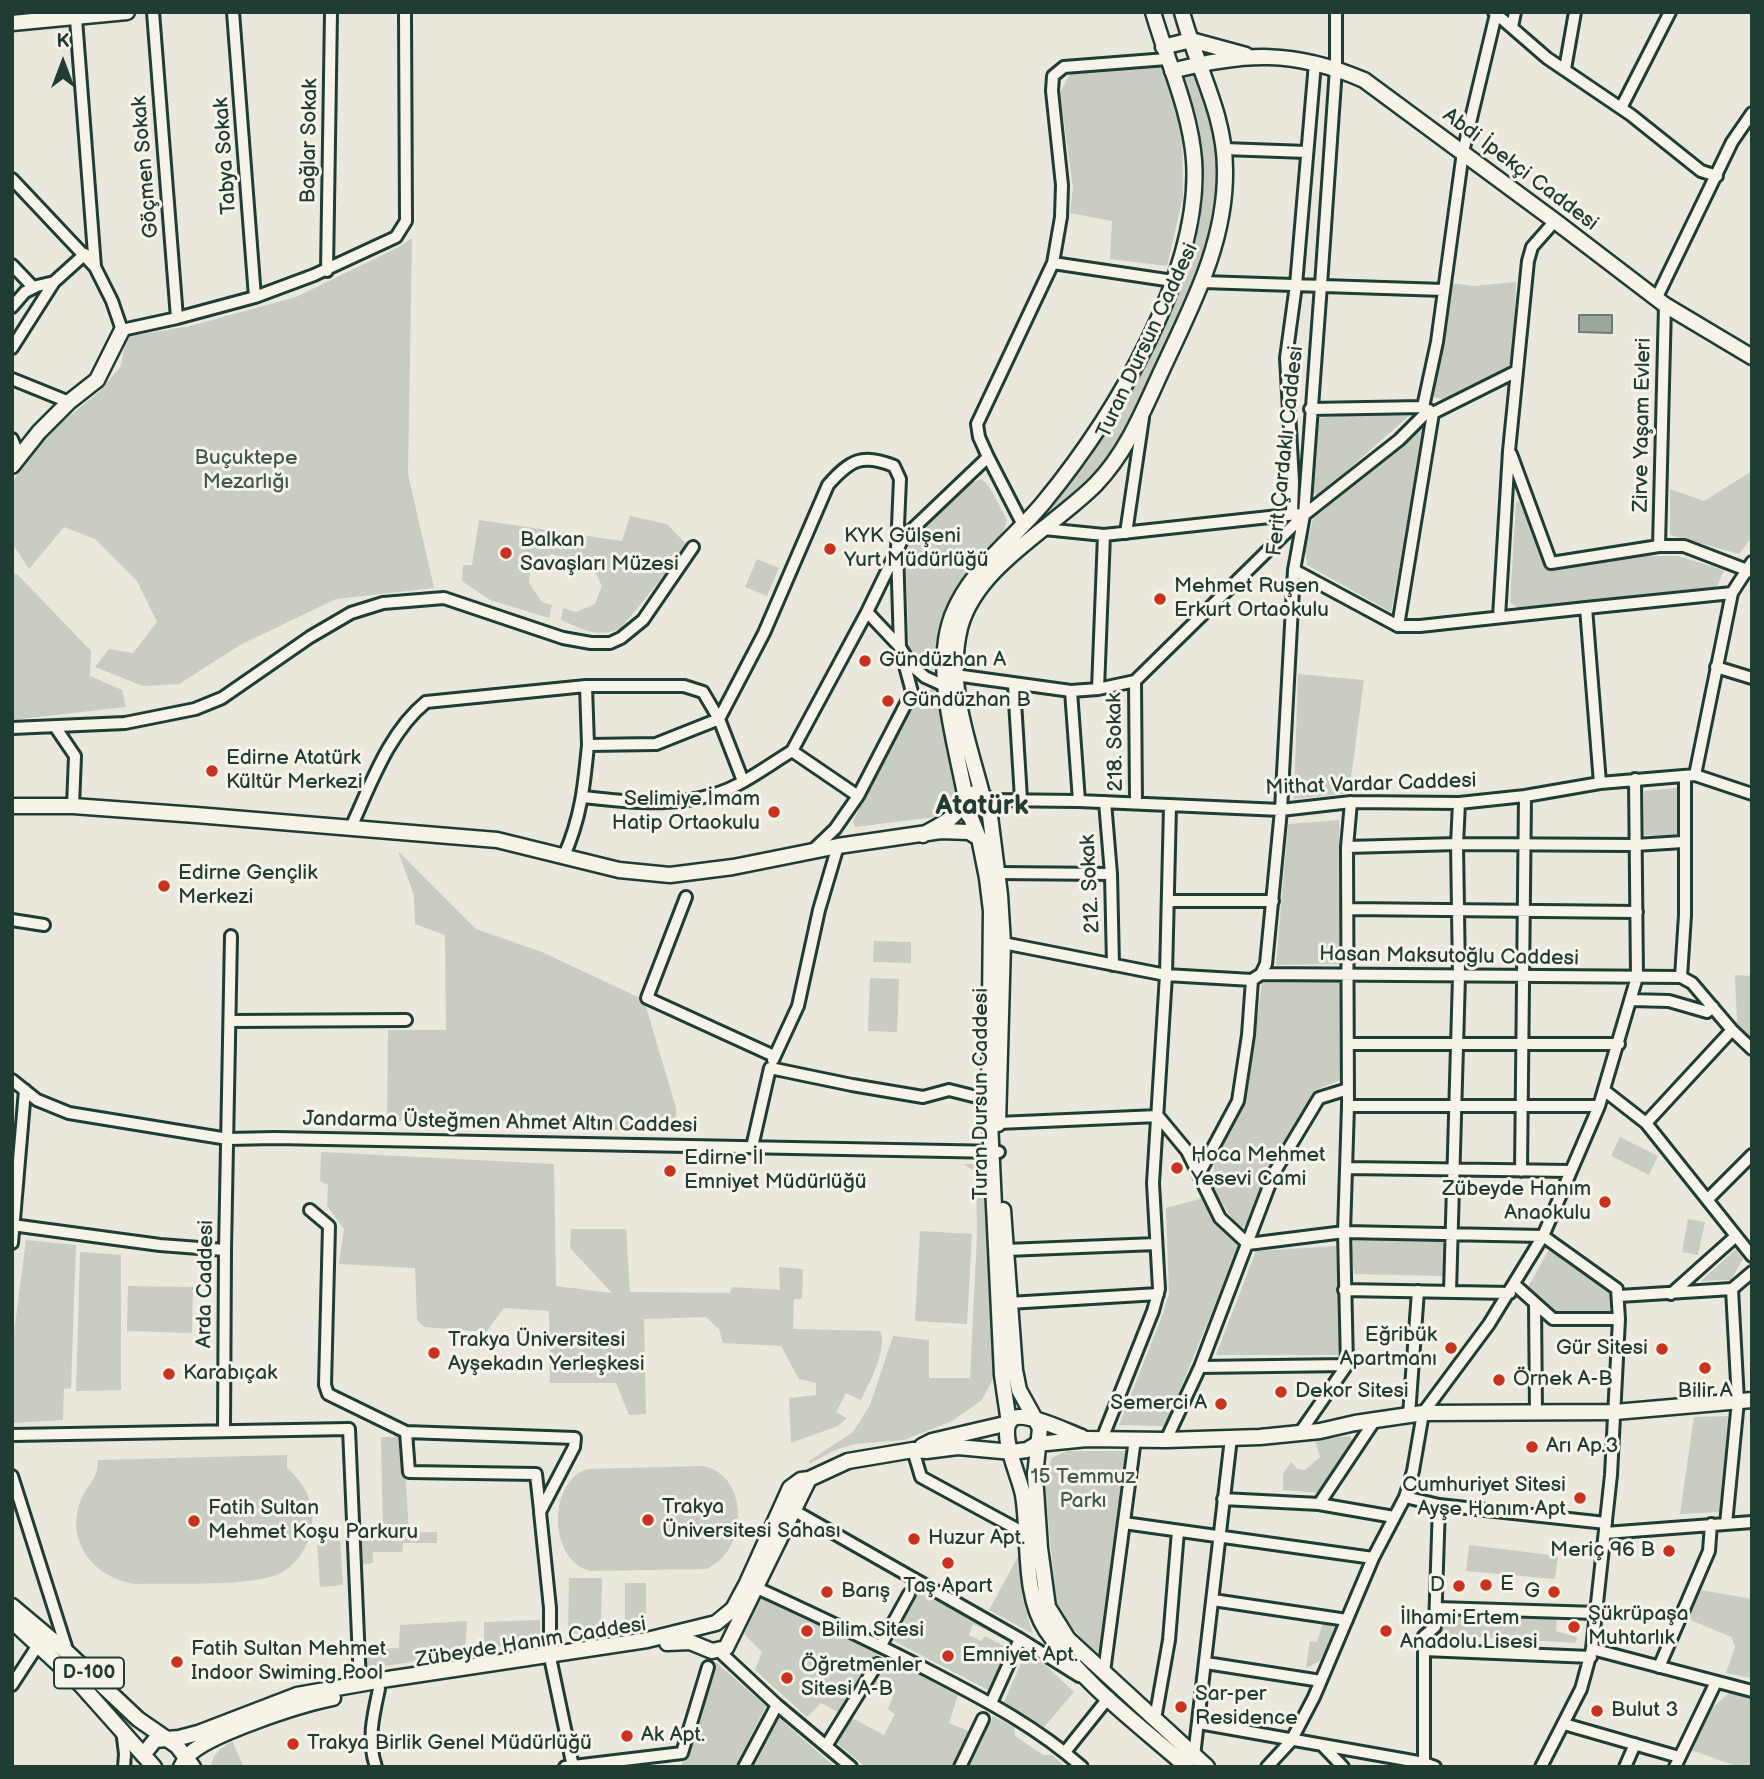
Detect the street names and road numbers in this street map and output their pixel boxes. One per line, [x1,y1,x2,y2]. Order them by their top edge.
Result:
street label: Bağlar Sokak [296,78,324,204]
street label: Göçmen Sokak [127,95,165,239]
street label: Tabya Sokak [209,97,243,215]
street label: Abdi İpekçi Caddesi [1437,103,1603,237]
street label: Turan Dursun Caddesi [1092,240,1204,442]
street label: Zirve Yaşam Evleri [1629,338,1657,512]
street label: Ferit Çardaklı Caddesi [1262,345,1310,557]
street label: 218. Sokak [1103,692,1129,792]
street label: Mithat Vardar Caddesi [1265,769,1477,801]
street label: 212. Sokak [1076,834,1106,934]
street label: Hasan Maksutoğlu Caddesi [1319,942,1579,972]
street label: Turan Dursun Caddesi [969,988,995,1200]
street label: Jandarma Üsteğmen Ahmet Altın Caddesi [302,1107,698,1139]
street label: Arda Caddesi [192,1220,220,1348]
street label: Zübeyde Hanım Caddesi [414,1612,648,1674]
road number: D-100 [54,1658,124,1688]

